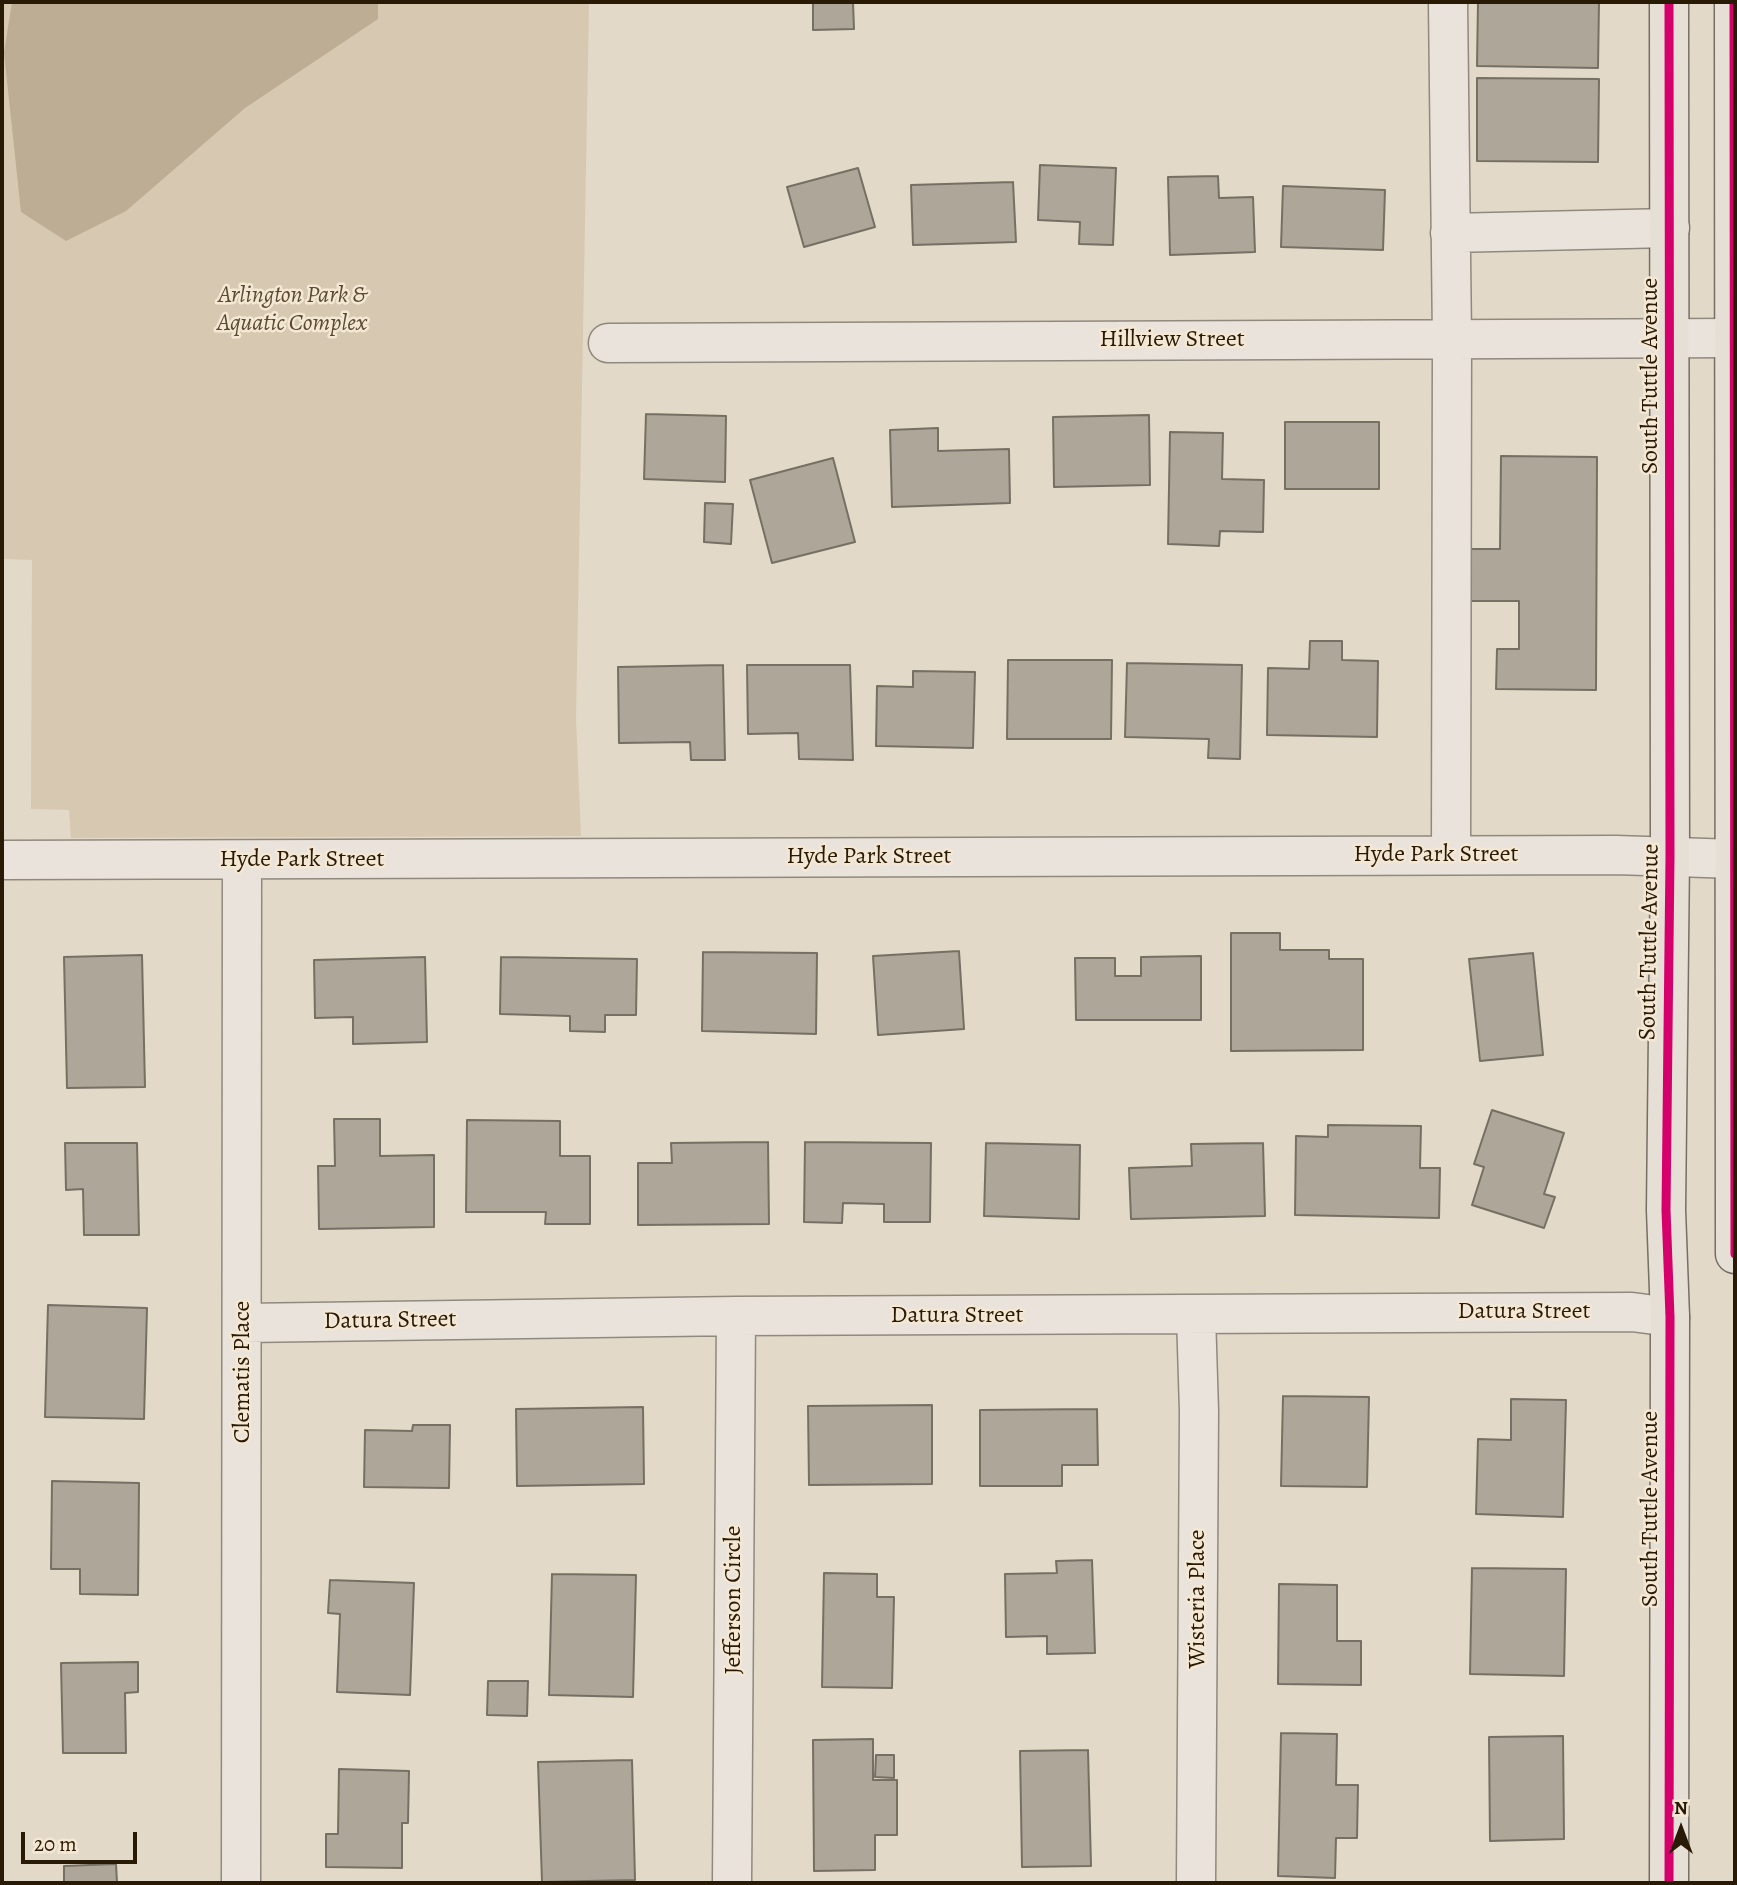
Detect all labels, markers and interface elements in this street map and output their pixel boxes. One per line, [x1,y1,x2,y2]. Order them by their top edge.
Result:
street label: South Tuttle Avenue [1637,278,1665,474]
park label: Arlington Park & Aquatic Complex [217,282,367,338]
street label: Hillview Street [1099,326,1245,354]
street label: Hyde Park Street [1354,841,1518,869]
street label: Hyde Park Street [787,843,951,871]
street label: South Tuttle Avenue [1634,843,1666,1041]
street label: Hyde Park Street [220,846,384,874]
street label: Datura Street [1458,1298,1590,1326]
street label: Clematis Place [229,1301,257,1443]
street label: Datura Street [891,1302,1023,1330]
street label: Datura Street [323,1305,457,1337]
street label: South Tuttle Avenue [1637,1411,1665,1607]
street label: Jefferson Circle [720,1526,748,1674]
street label: Wisteria Place [1184,1529,1212,1669]
north arrow [1646,1794,1716,1864]
text: N [1674,1795,1688,1821]
scale bar [24,1818,140,1862]
text: 20 m [34,1830,77,1858]

